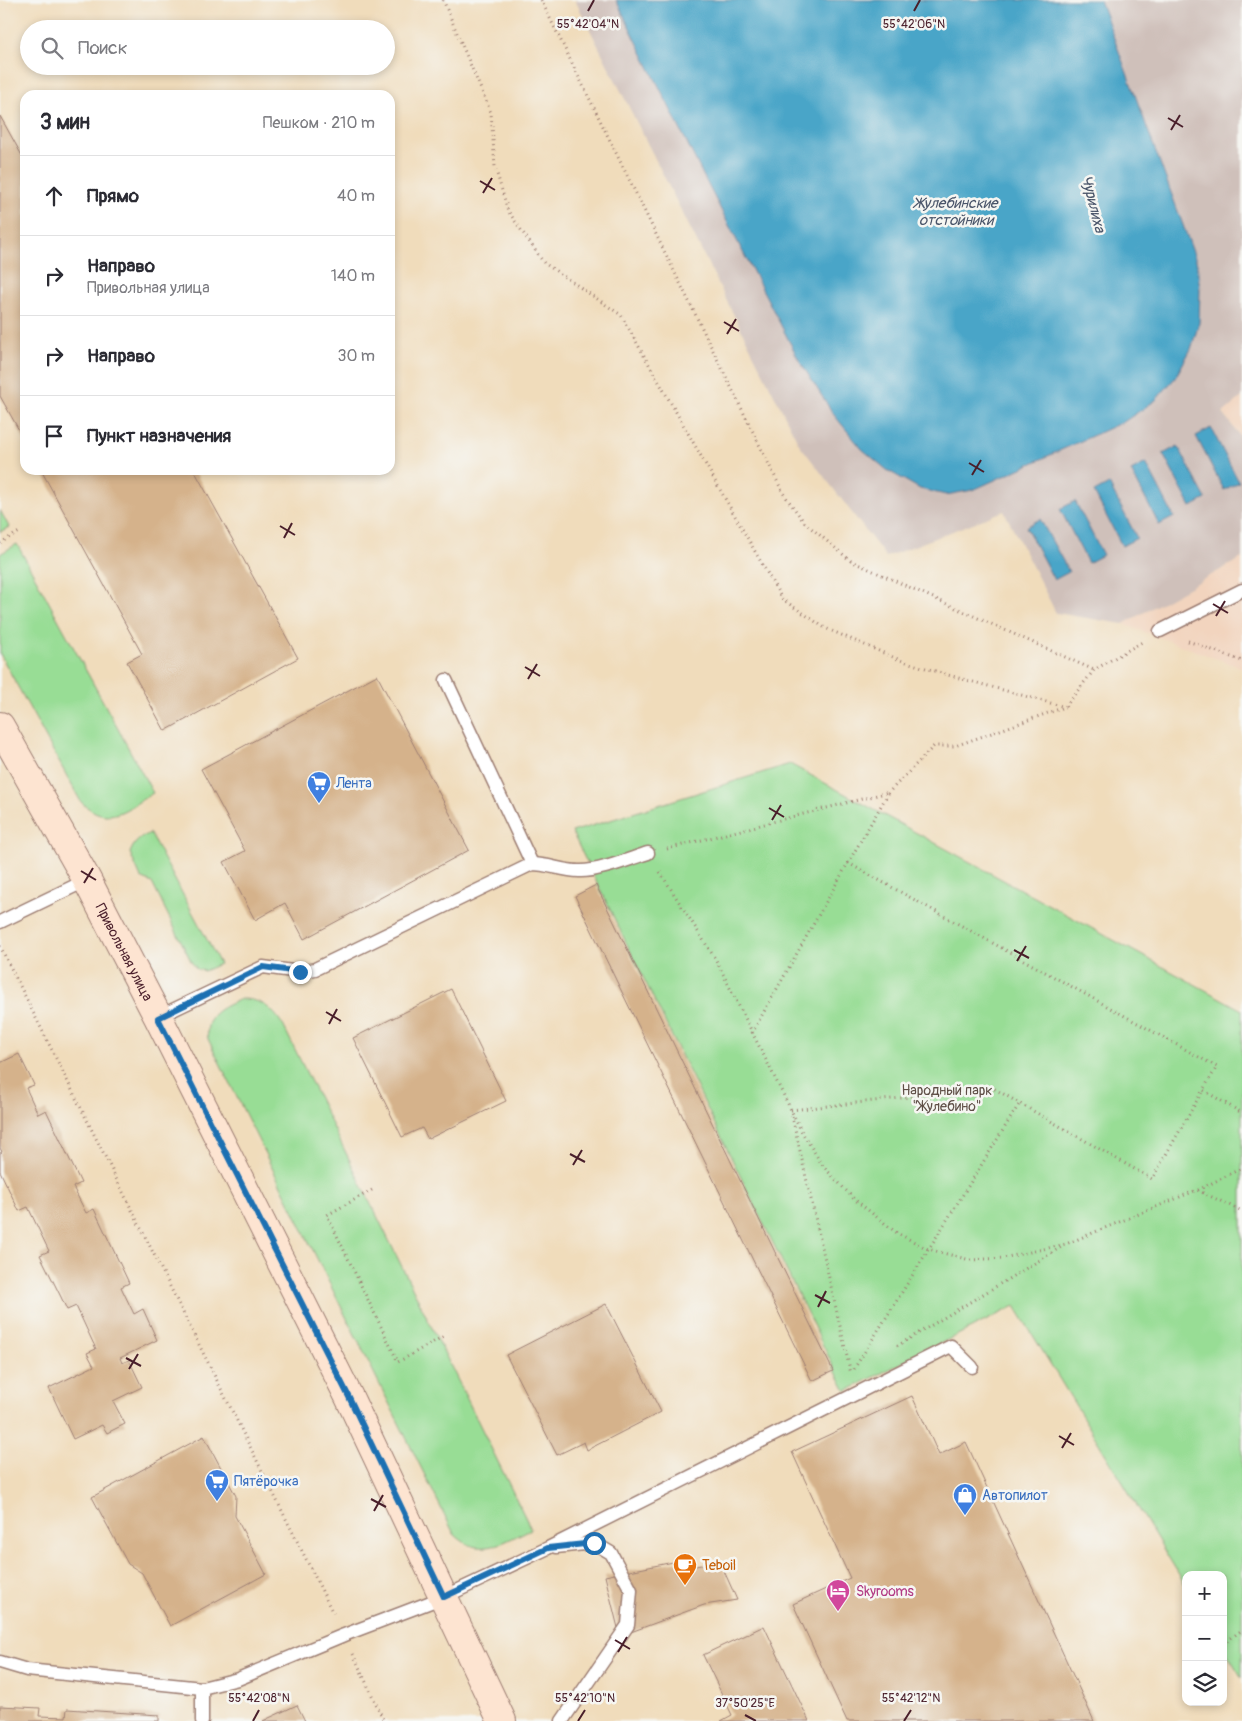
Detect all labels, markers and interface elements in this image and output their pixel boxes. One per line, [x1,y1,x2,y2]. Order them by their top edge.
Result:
text: 55°42'04"N [557,17,619,32]
text: 55°42'06"N [883,17,945,32]
search box [20,20,395,75]
icon: search [38,34,66,62]
text: Поиск [78,36,128,60]
text: 3 мин [40,109,90,136]
text: Пешком · 210 m [263,113,375,133]
water label: Чурилиха [1077,173,1110,236]
icon: ahead [40,182,68,210]
text: Прямо [87,184,139,208]
text: 40 m [337,186,375,206]
water label: Жулебинские отстойники [913,194,999,230]
text: Направо [87,254,155,278]
icon: right [40,262,68,290]
text: 140 m [331,266,375,286]
text: Привольная улица [87,278,210,298]
icon: right [40,342,68,370]
text: Направо [87,344,155,368]
text: 30 m [337,346,375,366]
icon: arrive [40,422,68,450]
text: Пункт назначения [87,424,231,448]
supermarket icon: Лента [306,770,332,804]
place label: Лента [335,775,372,792]
street label: Привольная улица [92,900,157,1004]
route end [289,961,312,984]
park label: Народный парк "Жулебино" [901,1082,993,1115]
supermarket icon: Пятёрочка [204,1468,230,1502]
place label: Пятёрочка [234,1473,298,1490]
shop icon: Автопилот [952,1482,978,1516]
place label: Автопилот [982,1487,1048,1504]
route start [583,1532,606,1555]
cafe icon: Teboil [672,1552,698,1586]
place label: Teboil [702,1557,736,1574]
map controls [1182,1571,1227,1706]
button: + [1182,1571,1227,1616]
hotel icon: Skyrooms [825,1578,851,1612]
place label: Skyrooms [856,1583,915,1600]
button: − [1182,1616,1227,1661]
button: layers [1182,1661,1227,1706]
text: 55°42'08"N [228,1691,290,1706]
text: 55°42'10"N [555,1691,615,1706]
text: 55°42'12"N [882,1691,940,1706]
text: 37°50'25"E [715,1696,775,1711]

